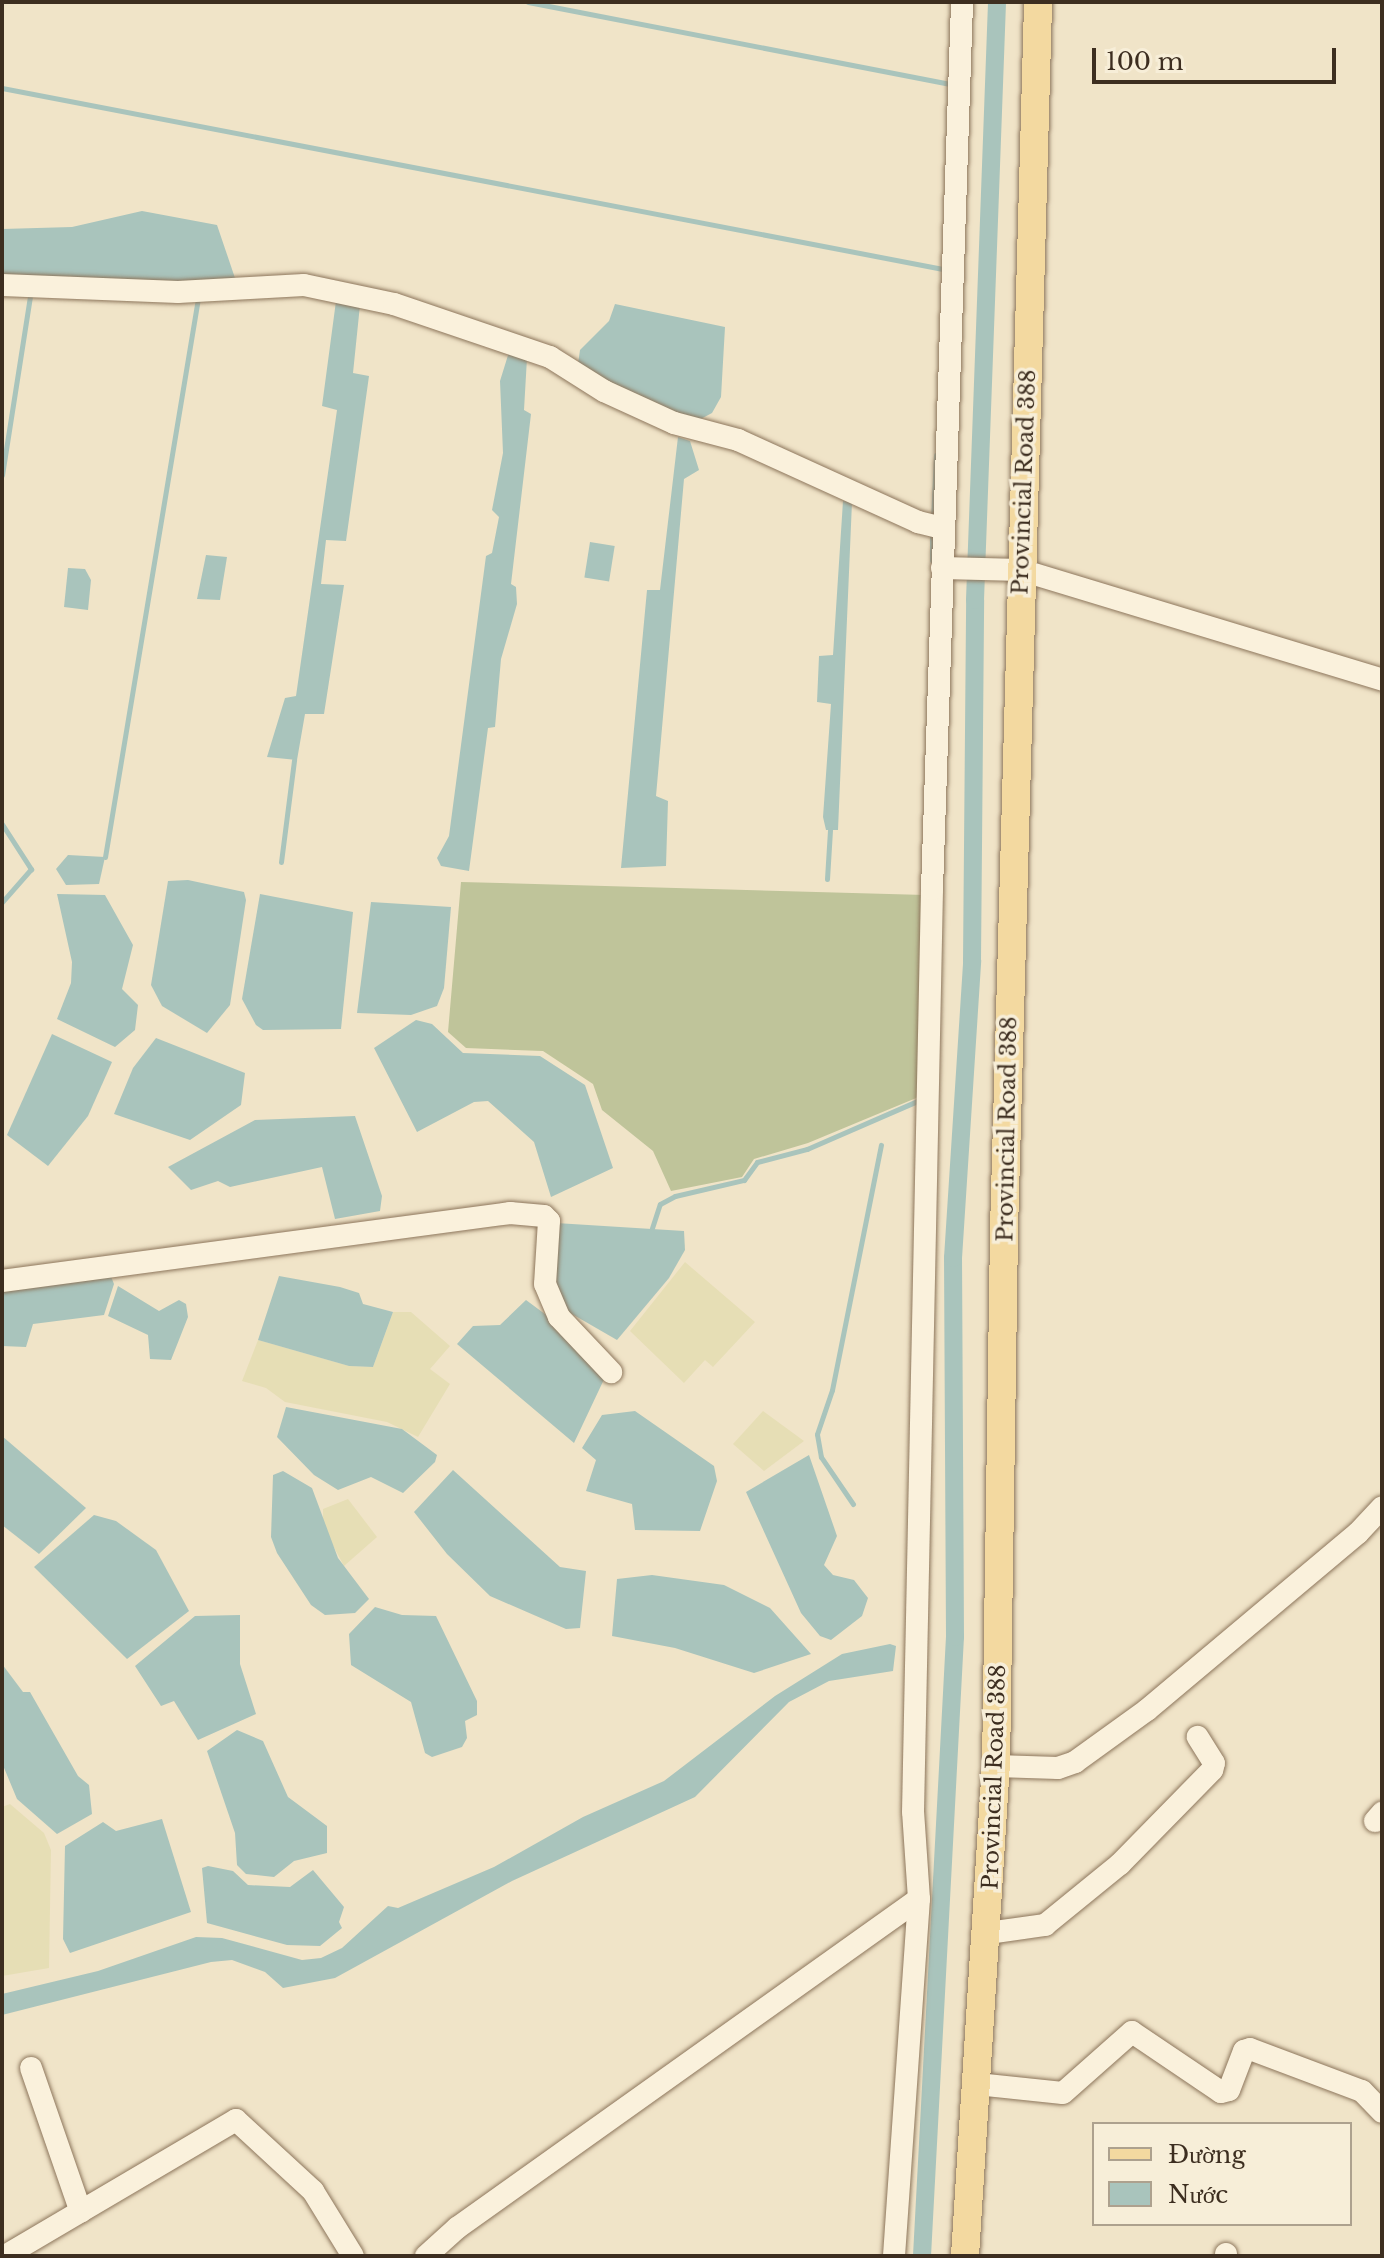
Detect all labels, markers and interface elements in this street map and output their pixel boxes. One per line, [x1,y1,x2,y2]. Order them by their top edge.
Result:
scale bar [1096,32,1340,82]
text: 100 m [1106,47,1184,76]
street label: Provincial Road 388 [1007,369,1041,595]
street label: Provincial Road 388 [992,1016,1022,1242]
street label: Provincial Road 388 [977,1664,1011,1890]
legend [1092,2122,1352,2226]
text: Đường [1168,2140,1246,2169]
text: Nước [1168,2180,1228,2209]

